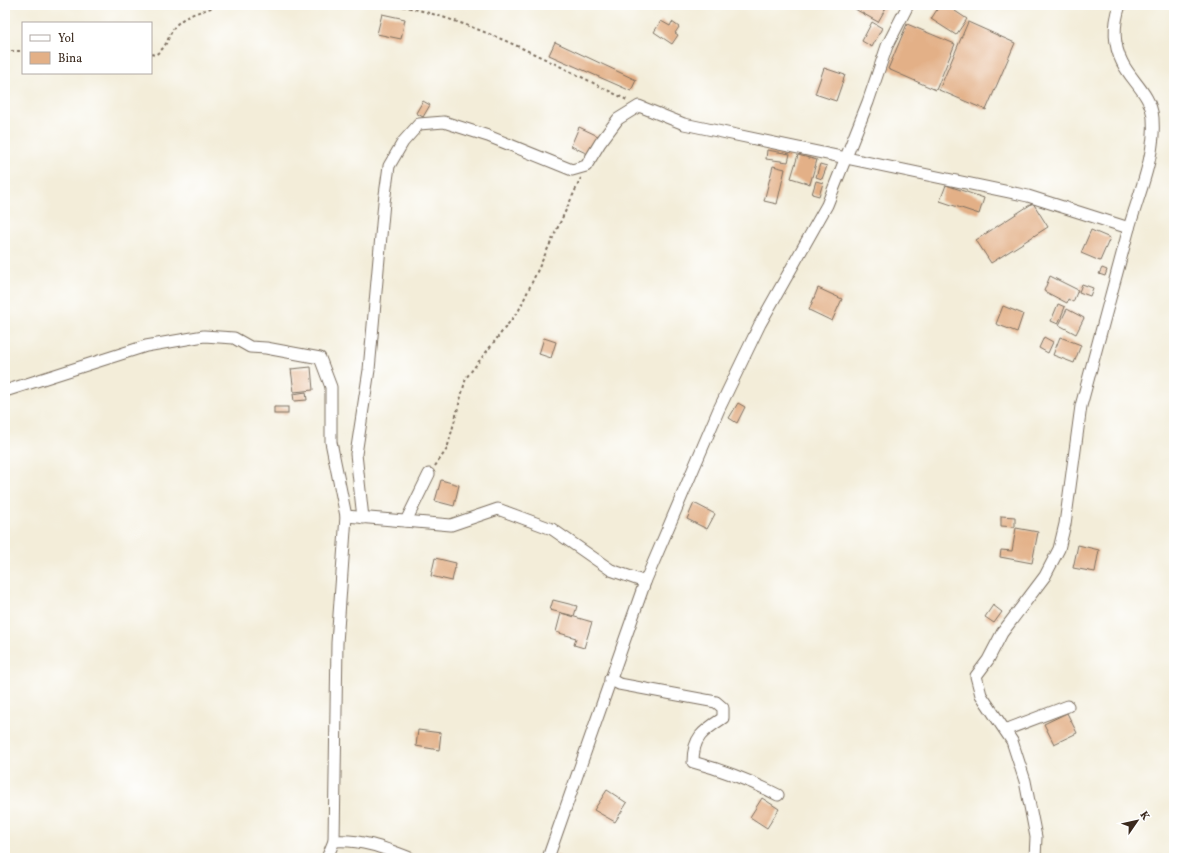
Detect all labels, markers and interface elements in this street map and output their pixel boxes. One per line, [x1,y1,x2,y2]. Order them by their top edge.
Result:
legend [22,22,152,74]
text: Yol [58,31,75,47]
text: Bina [58,51,82,67]
north arrow [1117,801,1157,841]
text: K [1136,809,1153,824]

